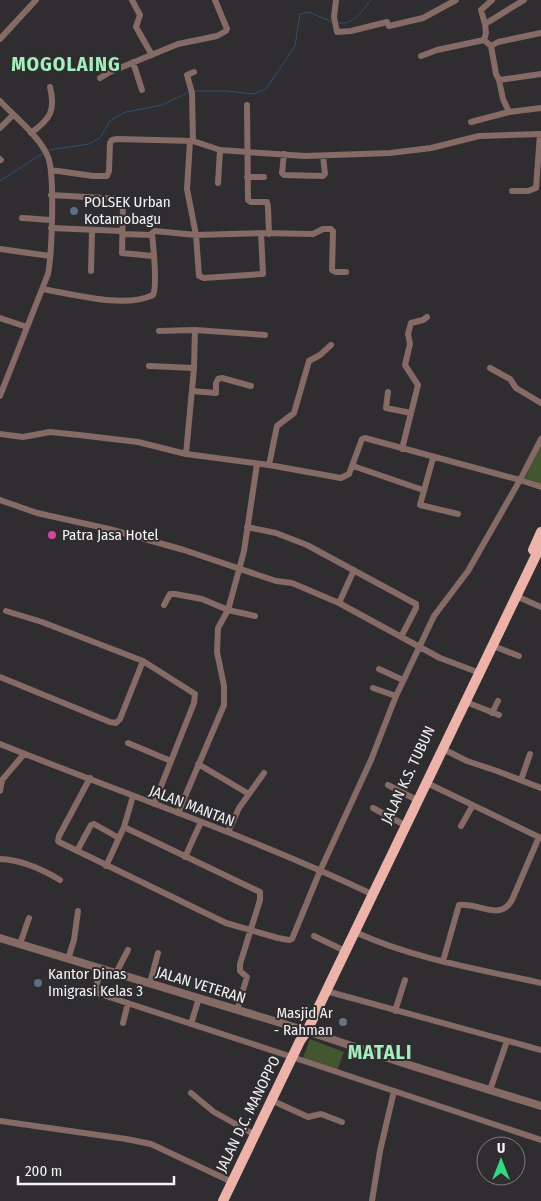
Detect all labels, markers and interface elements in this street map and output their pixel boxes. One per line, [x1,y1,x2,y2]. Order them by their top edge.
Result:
district label: MOGOLAING [11,52,121,76]
place label: POLSEK Urban Kotamobagu [84,193,171,228]
marker: POLSEK Urban Kotamobagu [68,205,80,217]
place label: Patra Jasa Hotel [62,526,159,544]
marker: Patra Jasa Hotel [46,529,58,541]
street label: JALAN K.S. TUBUN [377,723,439,827]
street label: JALAN MANTAN [147,781,237,831]
street label: JALAN VETERAN [154,963,248,1007]
place label: Kantor Dinas Imigrasi Kelas 3 [48,965,143,1000]
marker: Kantor Dinas Imigrasi Kelas 3 [32,977,44,989]
place label: Masjid Ar - Rahman [274,1004,334,1039]
marker: Masjid Ar - Rahman [337,1016,349,1028]
district label: MATALI [348,1040,412,1064]
street label: JALAN D.C. MANOPPO [212,1053,284,1175]
north arrow [476,1136,526,1186]
text: U [497,1140,505,1157]
scale bar [18,1154,174,1186]
text: 200 m [25,1162,62,1180]

